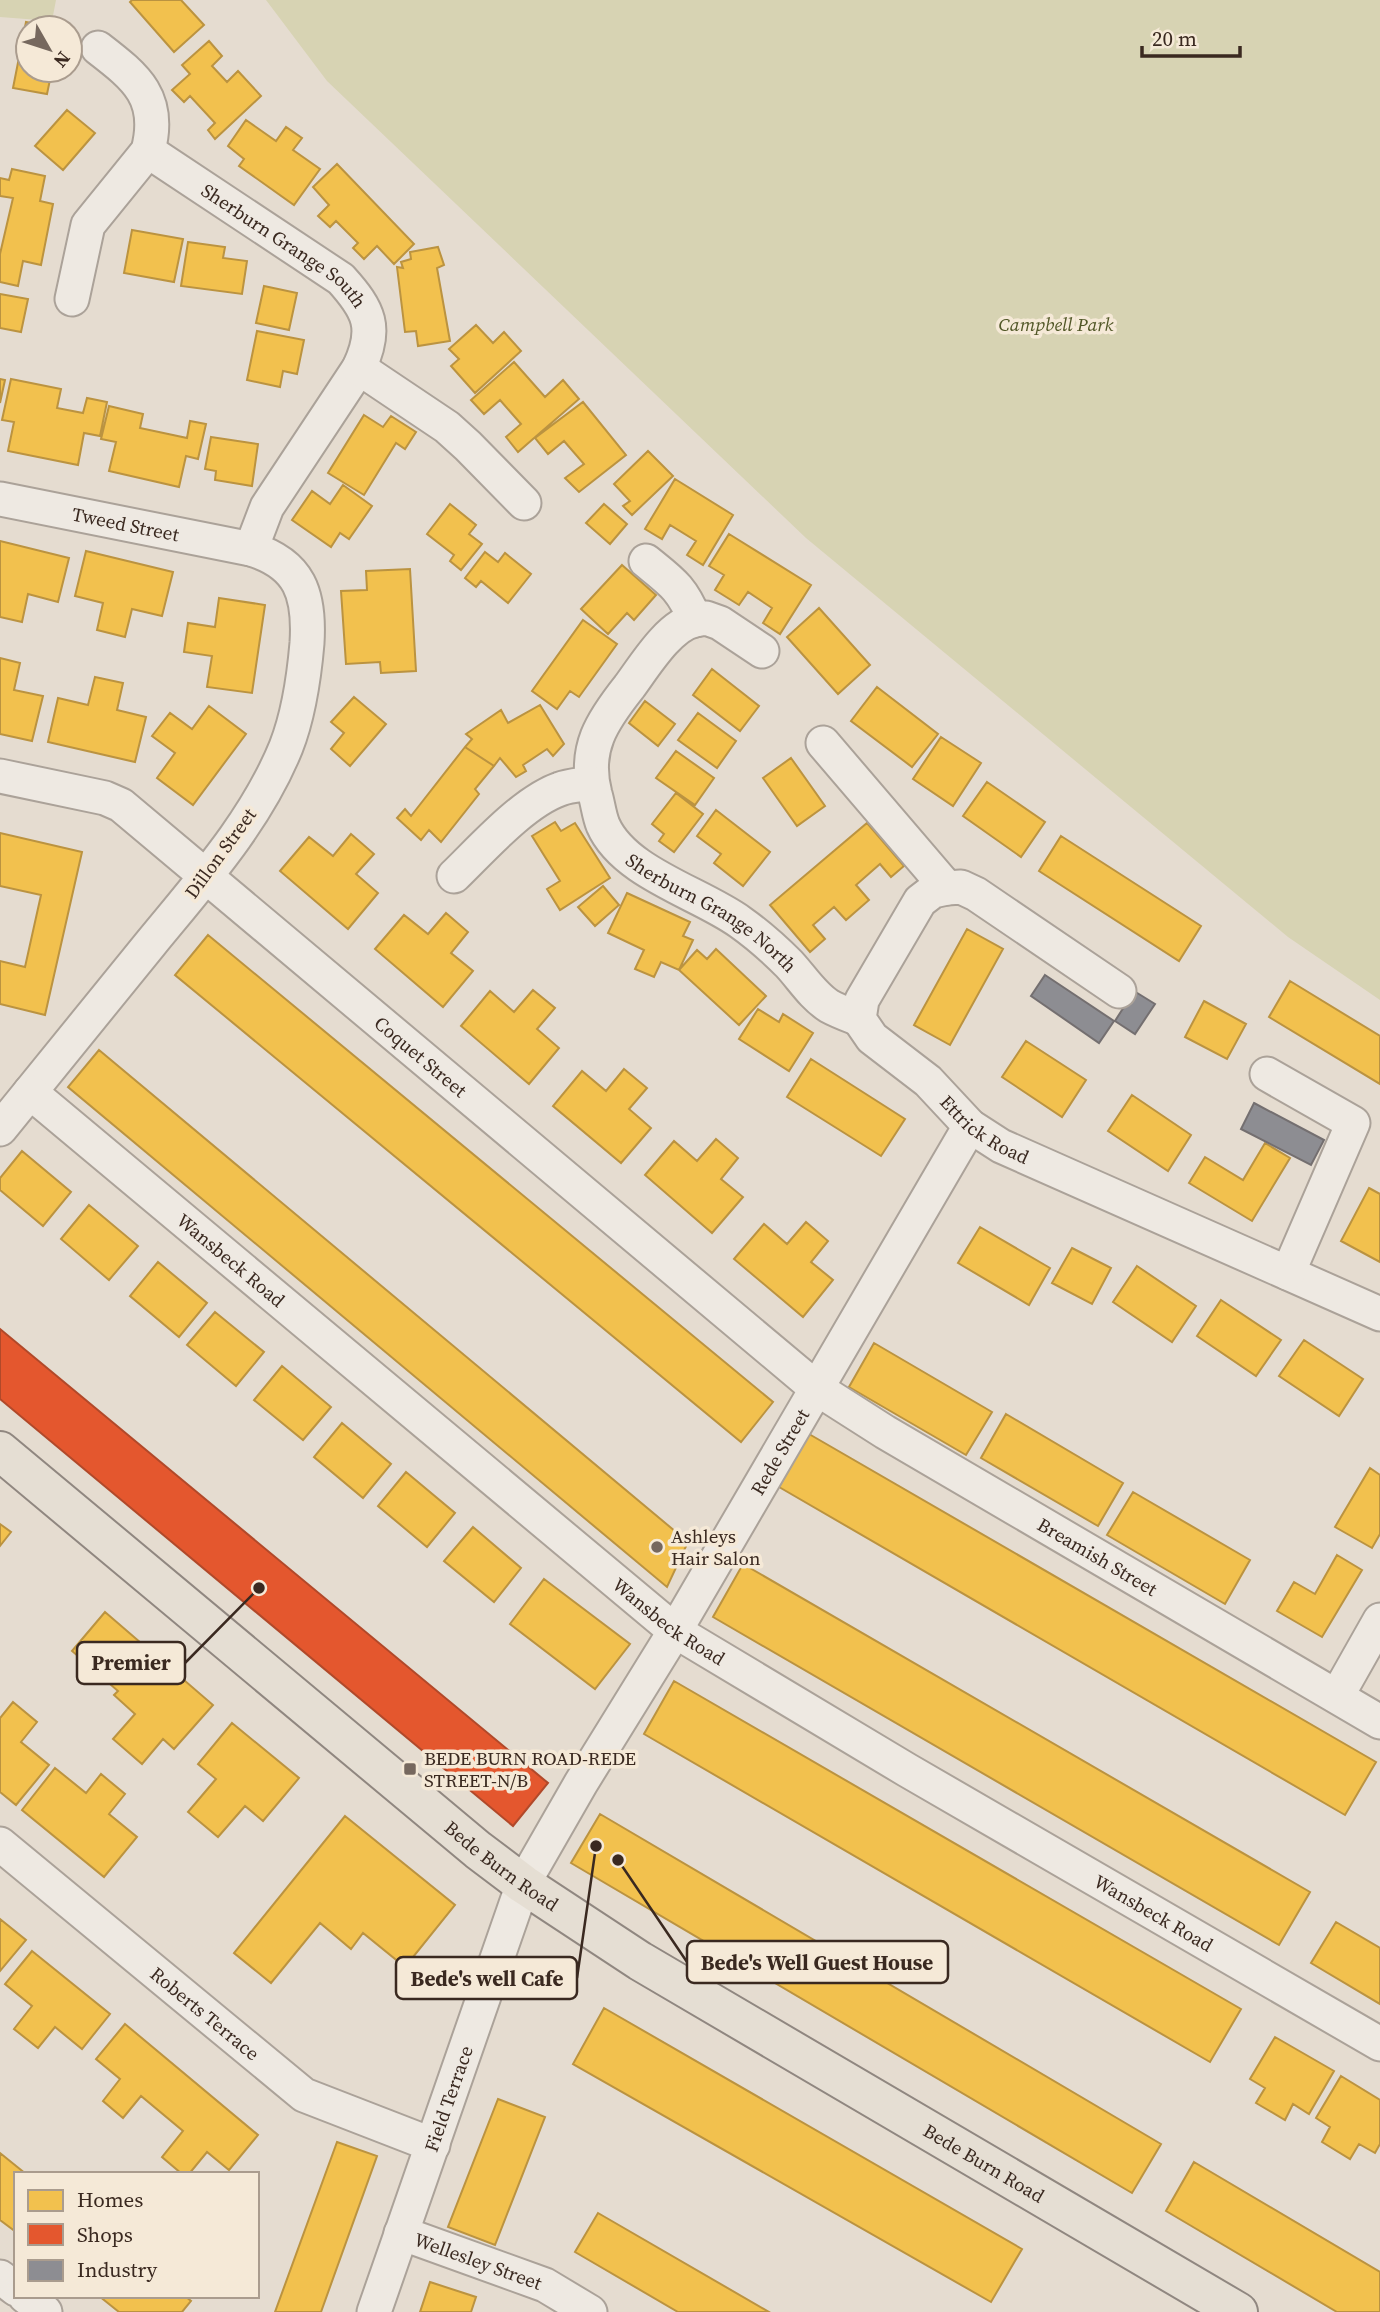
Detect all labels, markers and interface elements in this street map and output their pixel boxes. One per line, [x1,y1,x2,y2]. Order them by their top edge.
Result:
north arrow [14,14,84,84]
scale bar [1142,14,1240,58]
text: 20 m [1152,24,1197,53]
text: N [48,46,77,73]
street label: Sherburn Grange South [196,177,373,313]
park label: Campbell Park [998,311,1114,337]
street label: Tweed Street [70,501,182,548]
street label: Dillon Street [178,802,262,904]
street label: Sherburn Grange North [621,847,803,978]
street label: Coquet Street [369,1010,473,1103]
street label: Ettrick Road [934,1089,1034,1170]
street label: Wansbeck Road [171,1207,291,1313]
street label: Rede Street [744,1403,816,1500]
street label: Breamish Street [1033,1511,1163,1602]
place label: Ashleys Hair Salon [671,1523,760,1571]
marker: Ashleys Hair Salon [649,1539,665,1555]
street label: Wansbeck Road [607,1571,730,1671]
callout: Premier [77,1642,185,1684]
text: Premier [91,1648,171,1677]
place label: BEDE BURN ROAD-REDE STREET-N/B [424,1745,636,1793]
marker: BEDE BURN ROAD-REDE STREET-N/B [402,1761,418,1777]
street label: Bede Burn Road [439,1815,564,1917]
street label: Wansbeck Road [1089,1868,1218,1958]
callout: Bede's Well Guest House [687,1941,948,1983]
text: Bede's Well Guest House [701,1948,933,1977]
callout: Bede's well Cafe [396,1957,577,1999]
street label: Roberts Terrace [145,1961,265,2066]
text: Bede's well Cafe [411,1964,563,1993]
street label: Field Terrace [418,2042,479,2155]
street label: Bede Burn Road [919,2117,1050,2209]
legend [14,2172,259,2298]
text: Homes [77,2185,143,2214]
text: Shops [77,2220,133,2249]
street label: Wellesley Street [411,2226,546,2296]
text: Industry [77,2255,157,2284]

